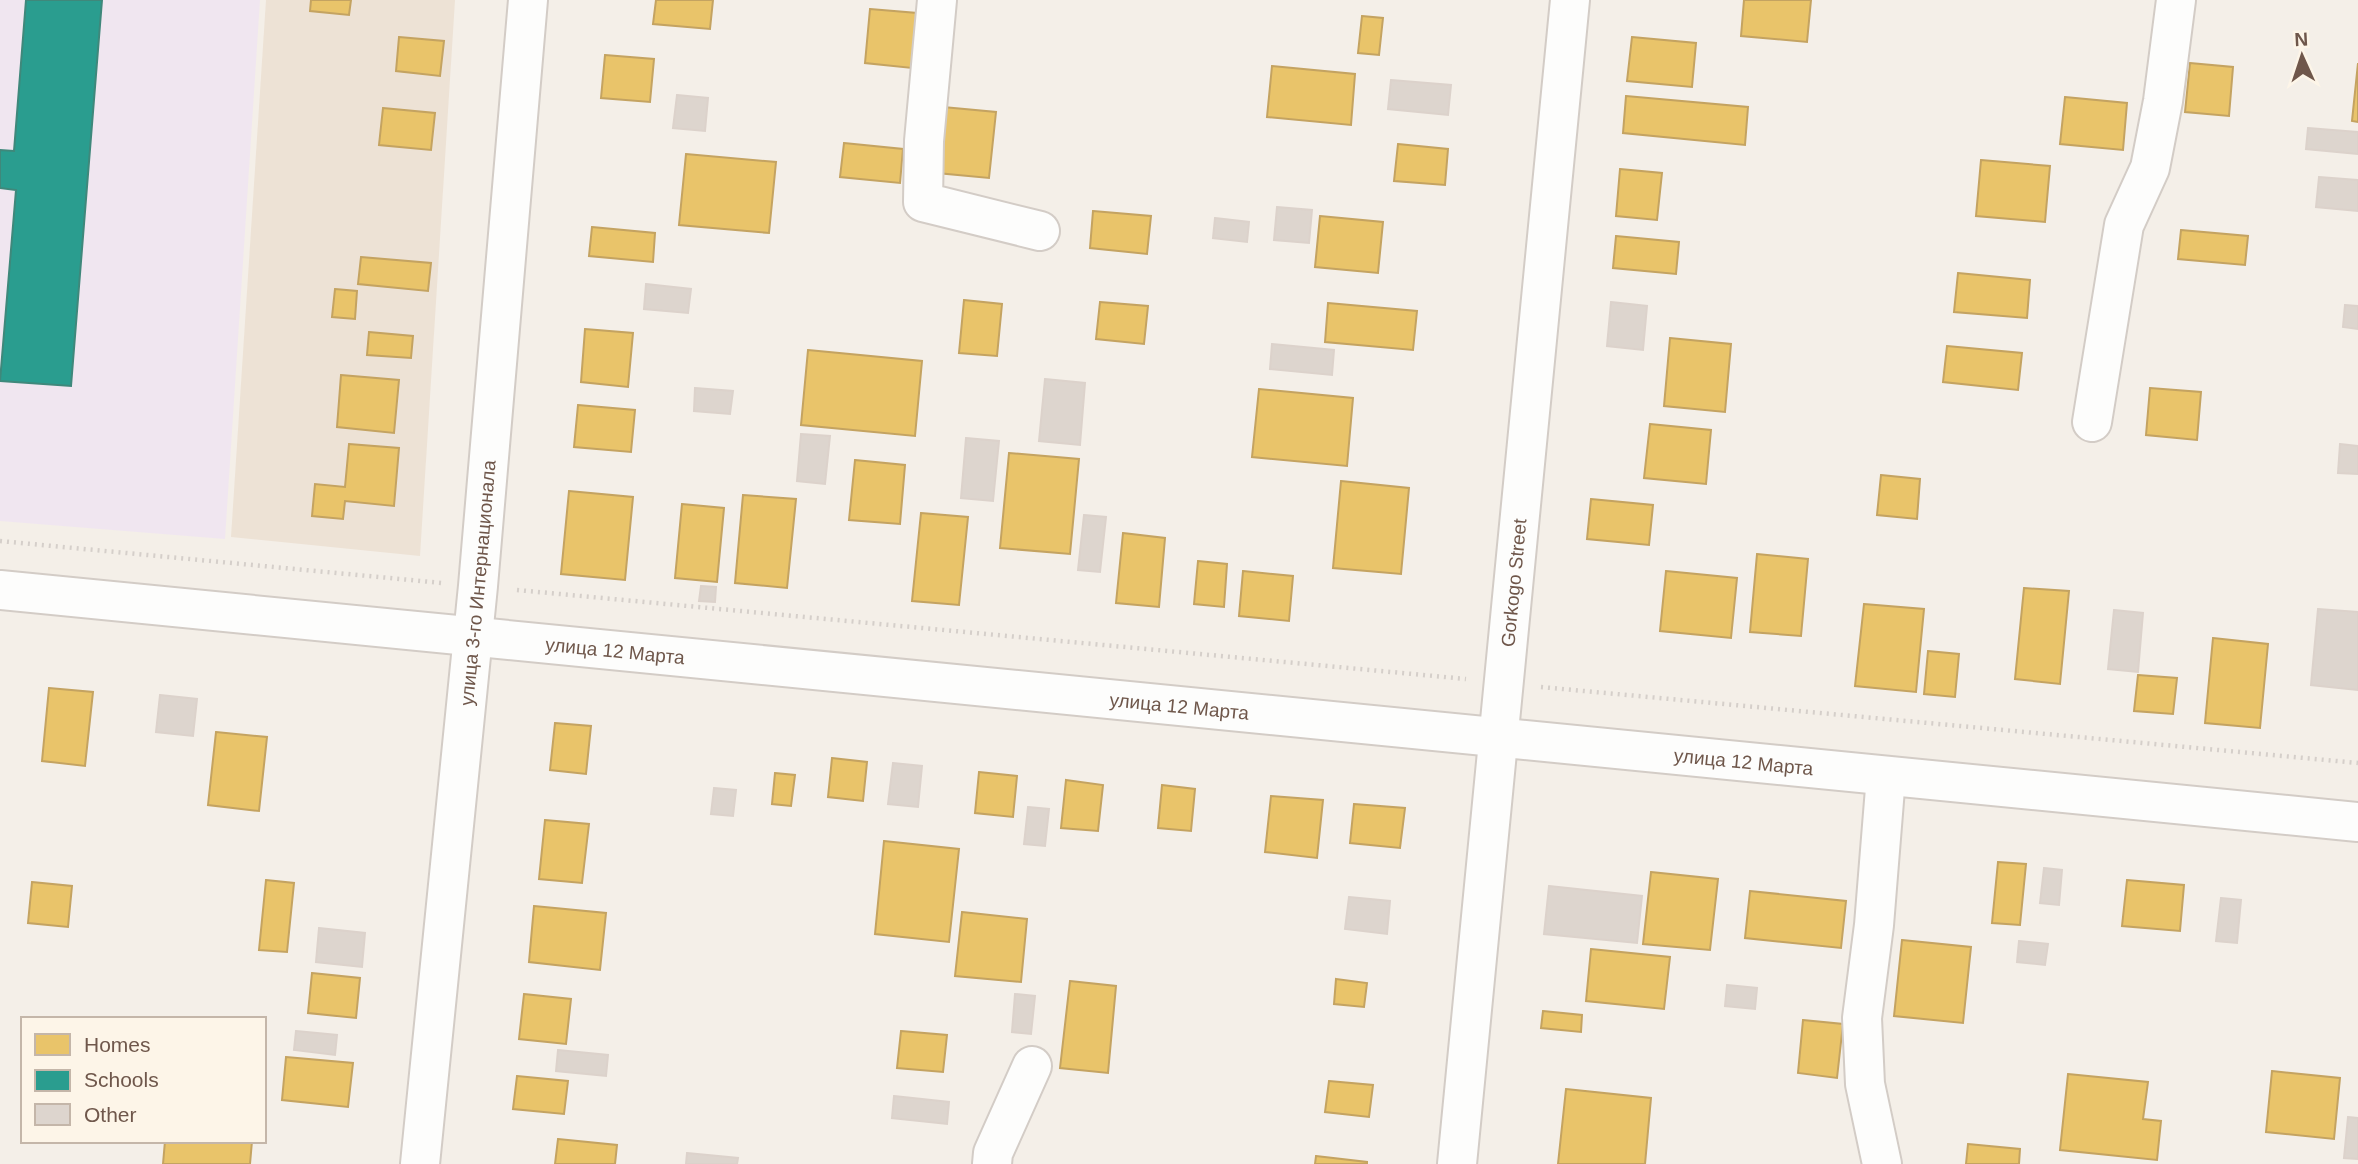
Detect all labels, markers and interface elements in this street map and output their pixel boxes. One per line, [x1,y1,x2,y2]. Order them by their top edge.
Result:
north arrow [2267,21,2337,91]
text: N [2294,29,2309,50]
street label: улица 3-го Интернационала [456,459,500,707]
street label: Gorkogo Street [1497,517,1531,648]
street label: улица 12 Марта [544,634,686,668]
street label: улица 12 Марта [1109,689,1250,724]
street label: улица 12 Марта [1673,745,1815,779]
legend [21,1017,266,1143]
text: Homes [84,1033,151,1056]
text: Schools [84,1068,159,1091]
text: Other [84,1103,137,1126]

